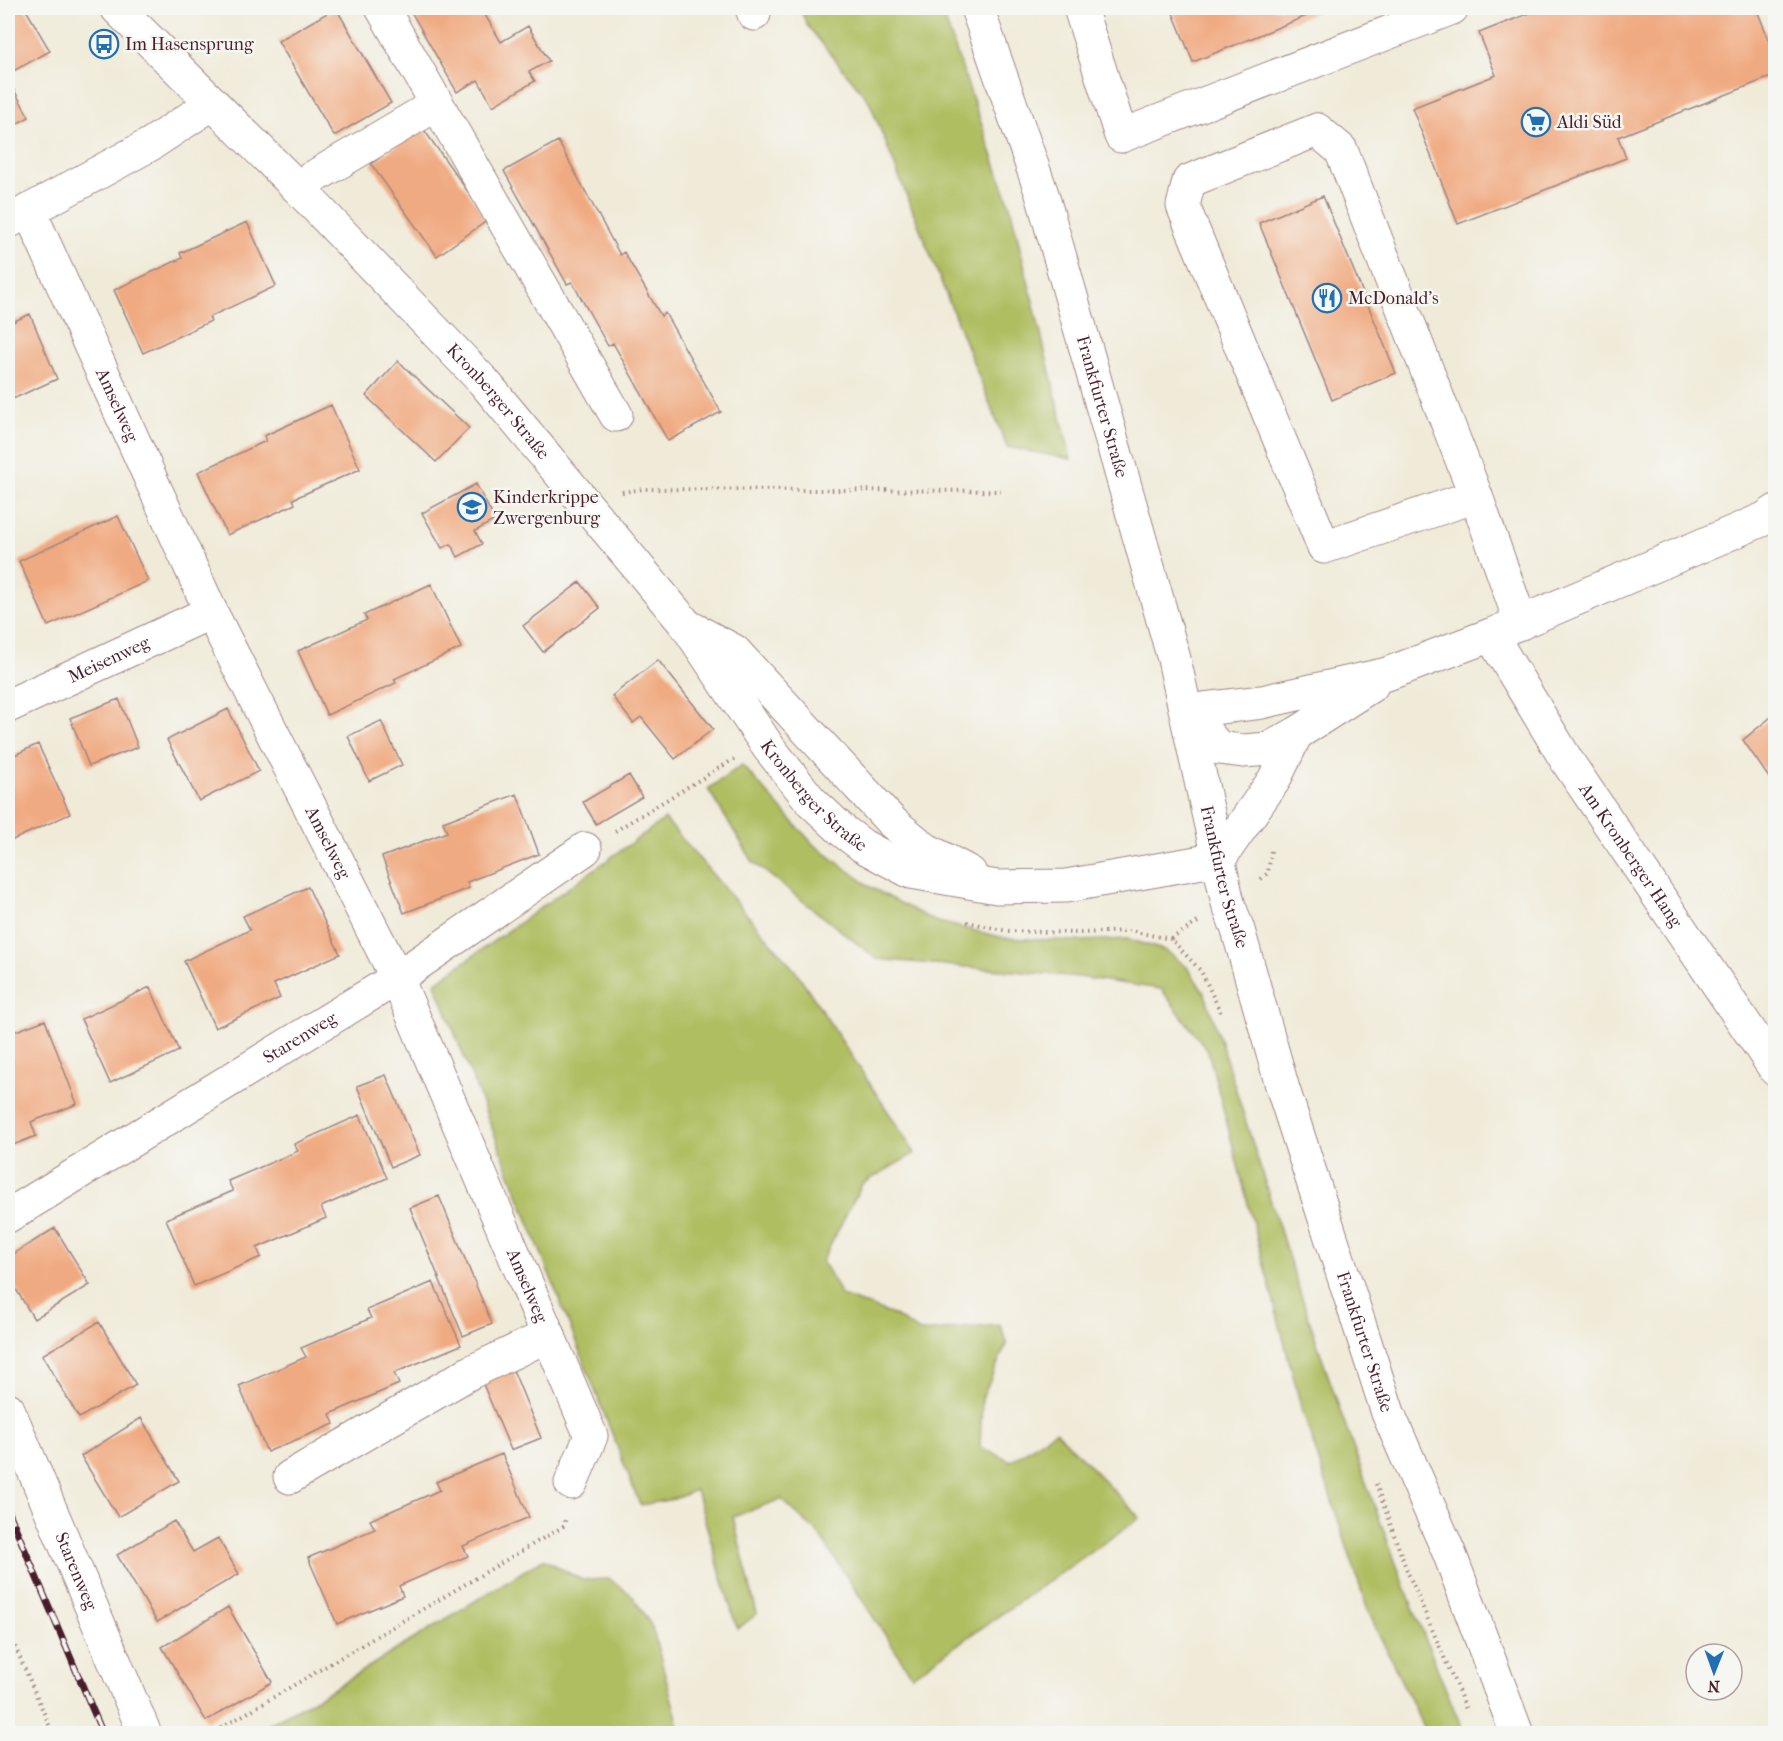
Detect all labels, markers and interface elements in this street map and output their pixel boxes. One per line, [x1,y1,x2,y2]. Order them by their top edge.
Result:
bus stop icon: Im Hasensprung [88,28,120,60]
place label: Im Hasensprung [125,34,254,55]
supermarket icon: Aldi Süd [1520,106,1552,138]
place label: Aldi Süd [1556,112,1622,133]
restaurant icon: McDonald's [1311,282,1343,314]
place label: McDonald's [1348,288,1439,309]
street label: Frankfurter Straße [1072,333,1133,480]
street label: Kronberger Straße [442,339,554,464]
street label: Amselweg [91,364,143,445]
place label: Kinderkrippe Zwergenburg [493,487,600,529]
school or university icon: Kinderkrippe Zwergenburg [456,491,488,523]
street label: Meisenweg [64,631,153,687]
street label: Kronberger Straße [756,736,871,856]
street label: Am Kronberger Hang [1574,779,1687,932]
street label: Amselweg [301,802,356,883]
street label: Frankfurter Straße [1196,803,1253,951]
street label: Starenweg [259,1007,341,1068]
street label: Amselweg [502,1245,552,1326]
street label: Frankfurter Straße [1332,1269,1398,1415]
street label: Starenweg [51,1529,102,1613]
north arrow [1684,1642,1744,1702]
text: N [1707,1677,1720,1696]

